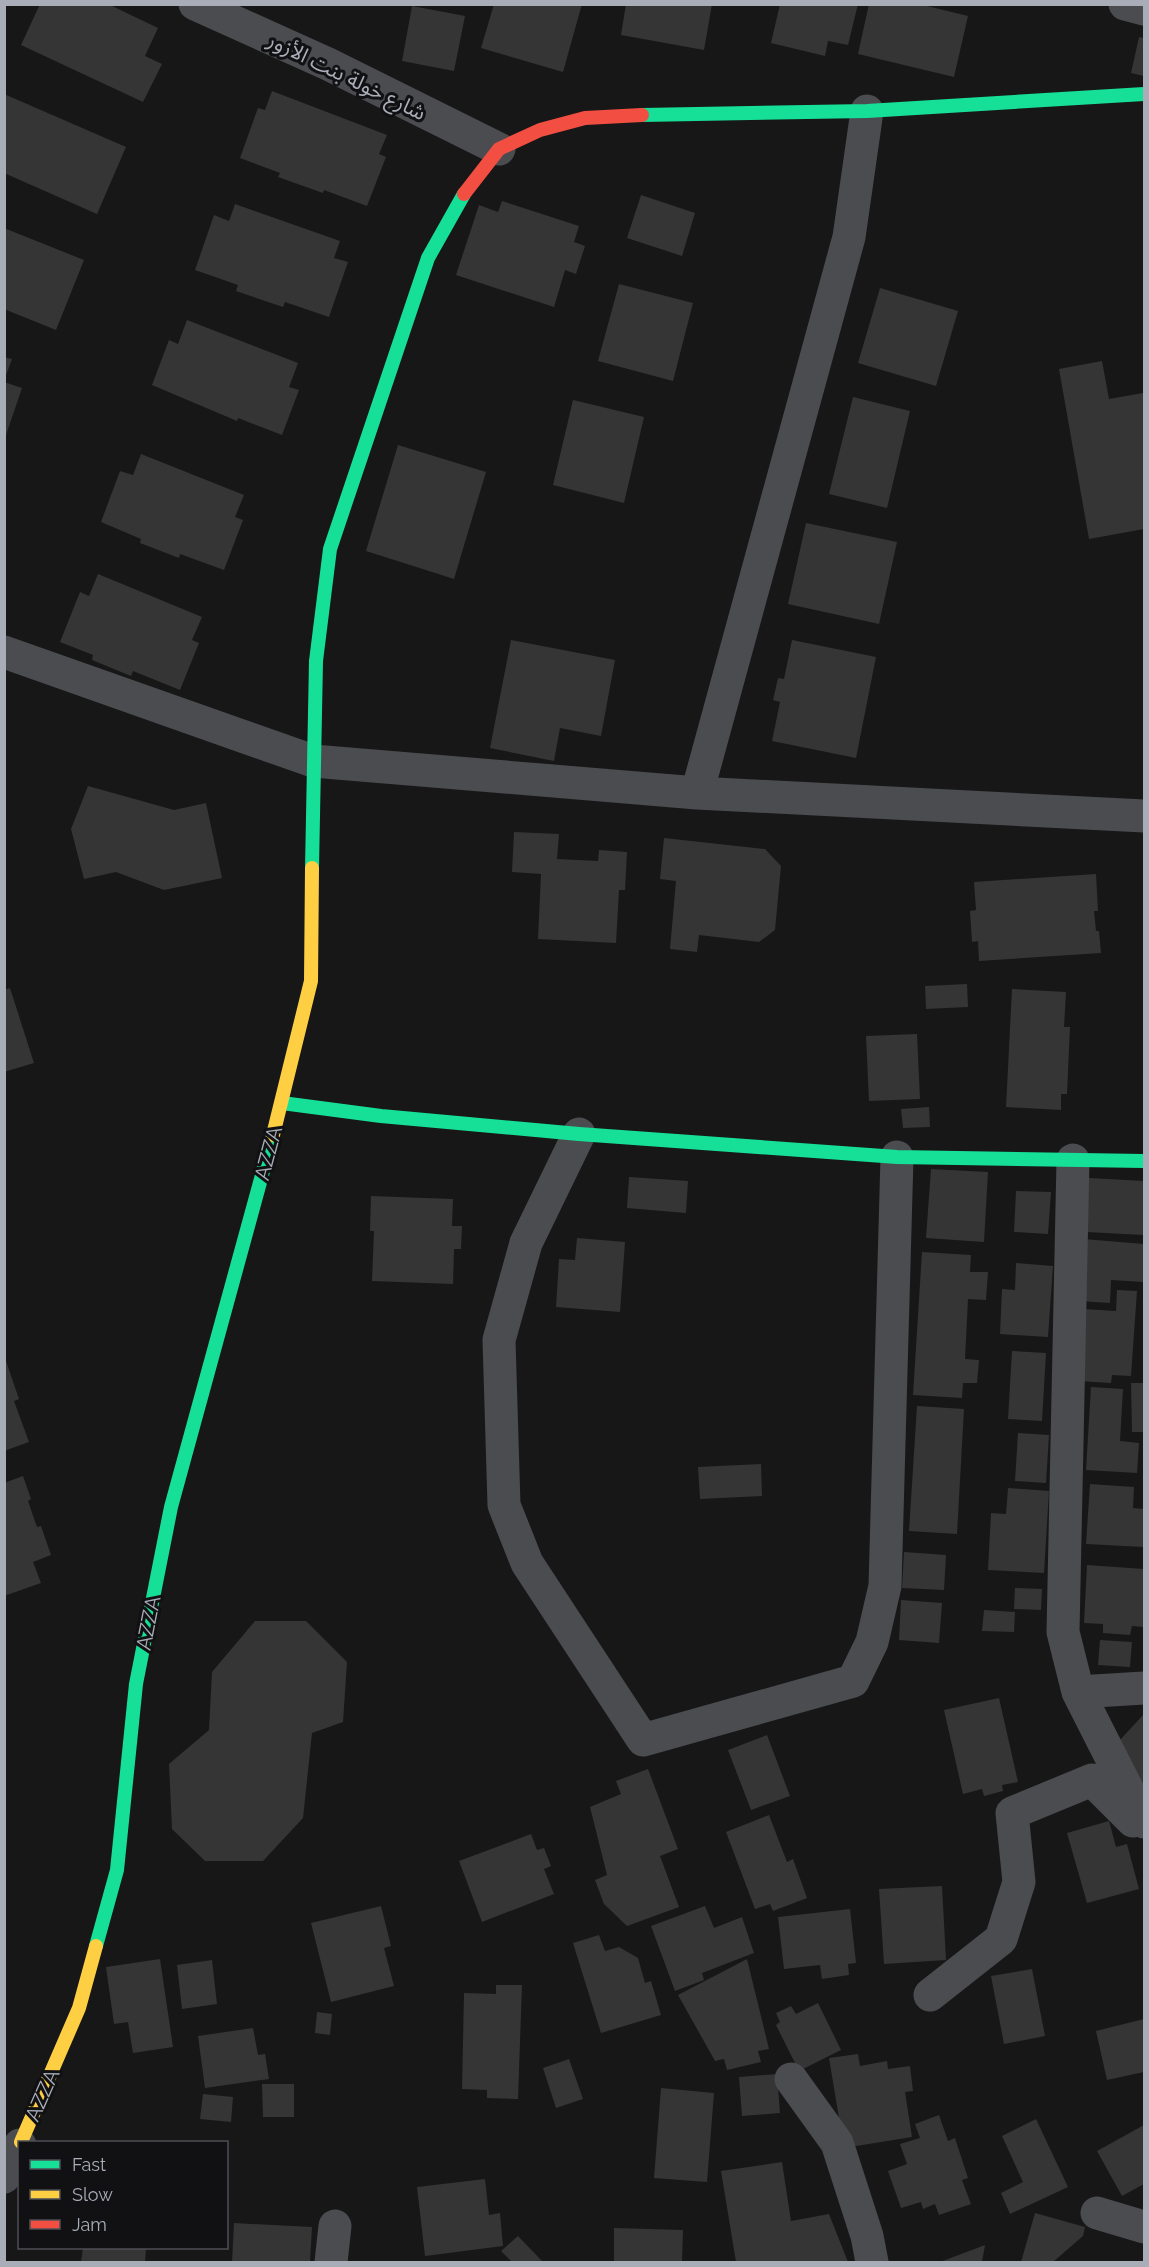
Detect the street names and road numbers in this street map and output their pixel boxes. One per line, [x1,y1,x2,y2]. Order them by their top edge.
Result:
street label: شارع خولة بنت الأزور [262,26,430,128]
street label: AZZA [249,1123,287,1183]
street label: AZZA [131,1594,165,1652]
street label: AZZA [19,2065,65,2125]

